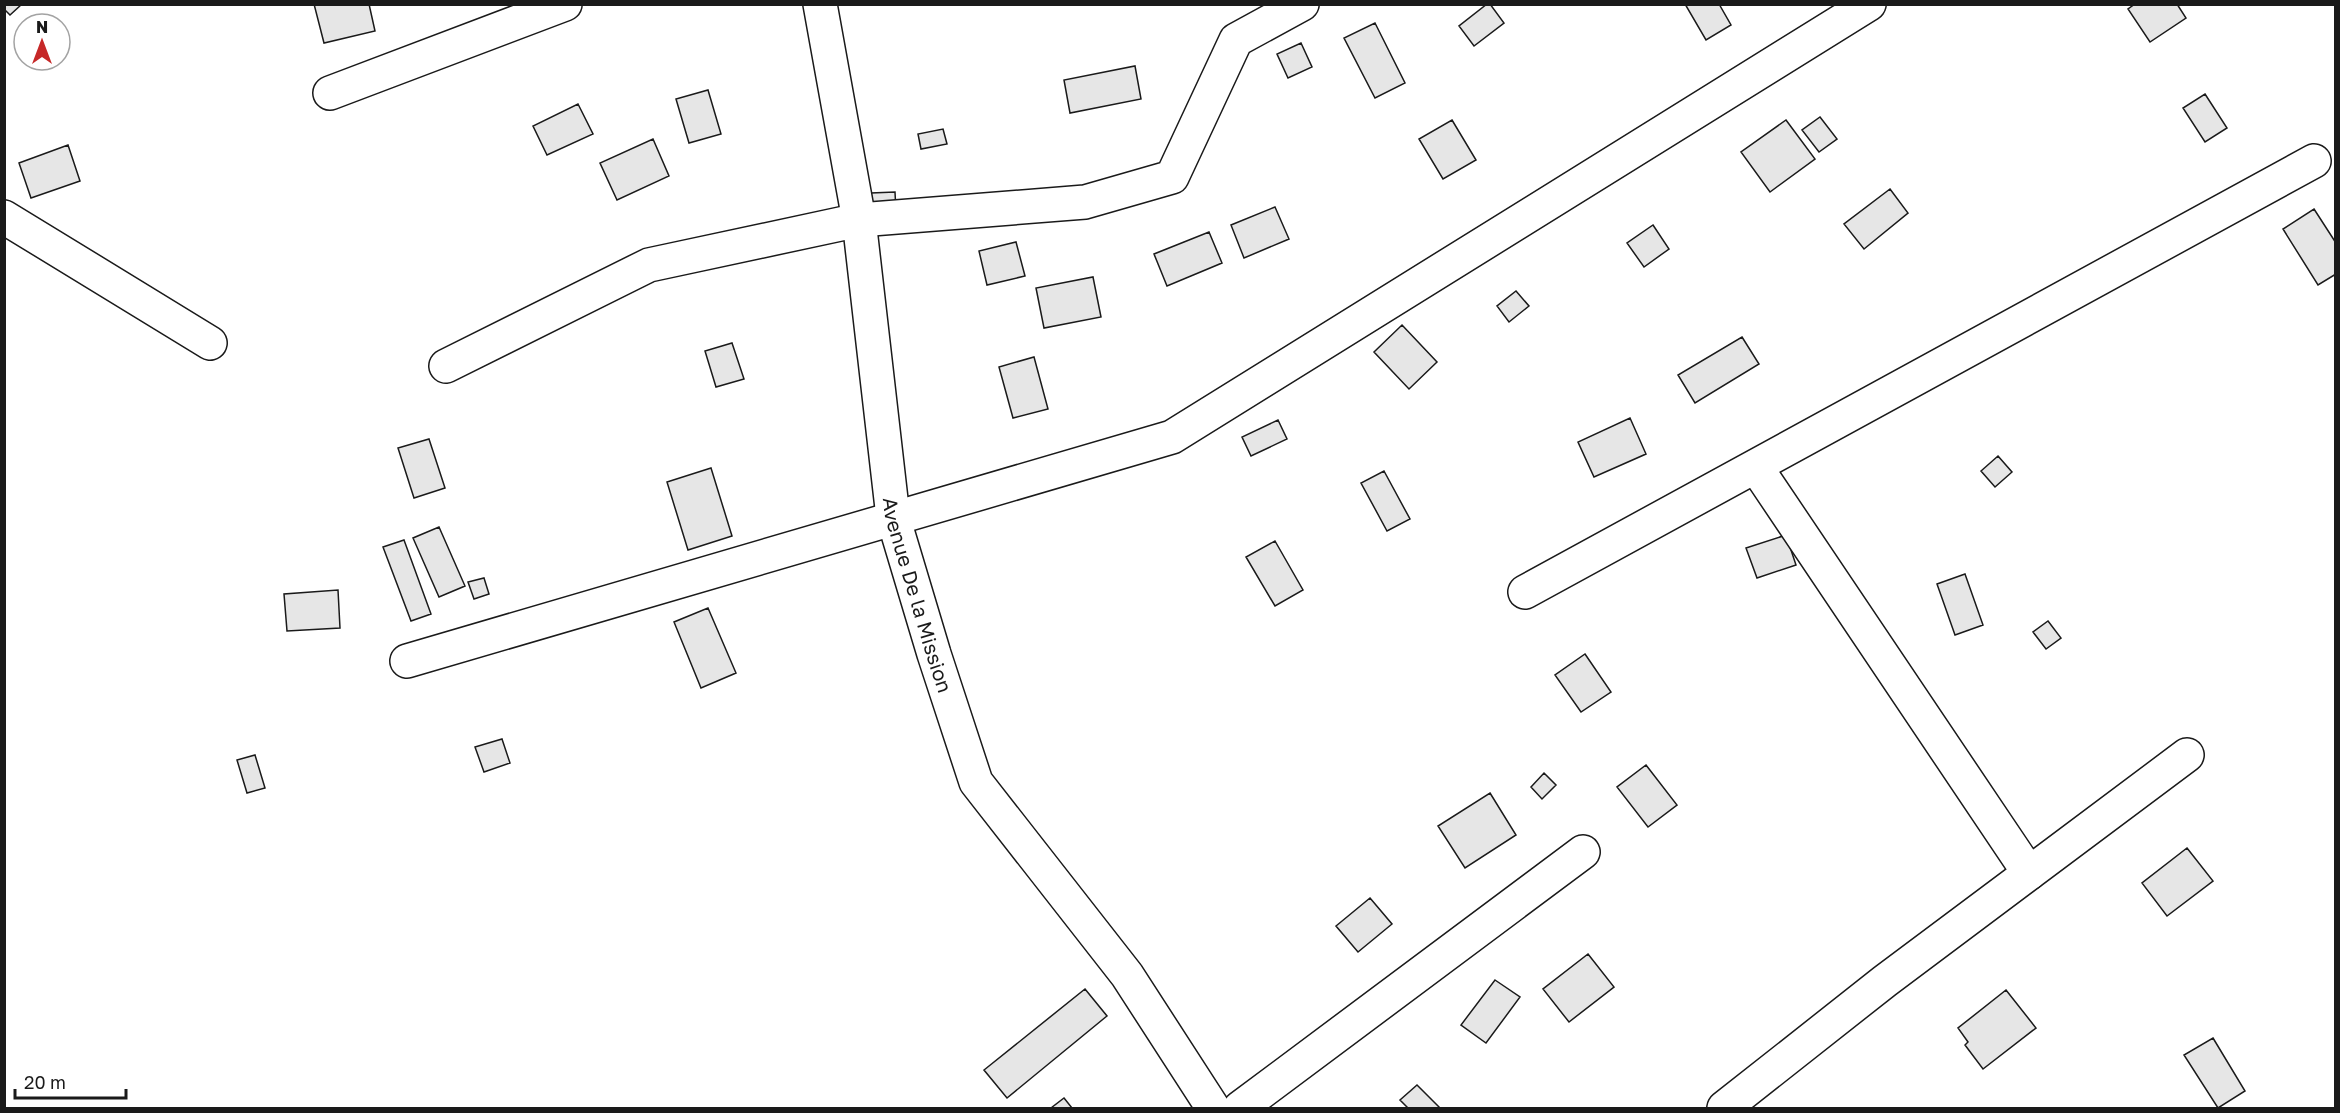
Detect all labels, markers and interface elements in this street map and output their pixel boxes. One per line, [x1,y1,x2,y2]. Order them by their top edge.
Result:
north arrow [12,12,72,72]
text: N [36,17,48,37]
street label: Avenue De la Mission [879,496,958,696]
scale bar [15,1062,126,1100]
text: 20 m [24,1071,66,1093]

